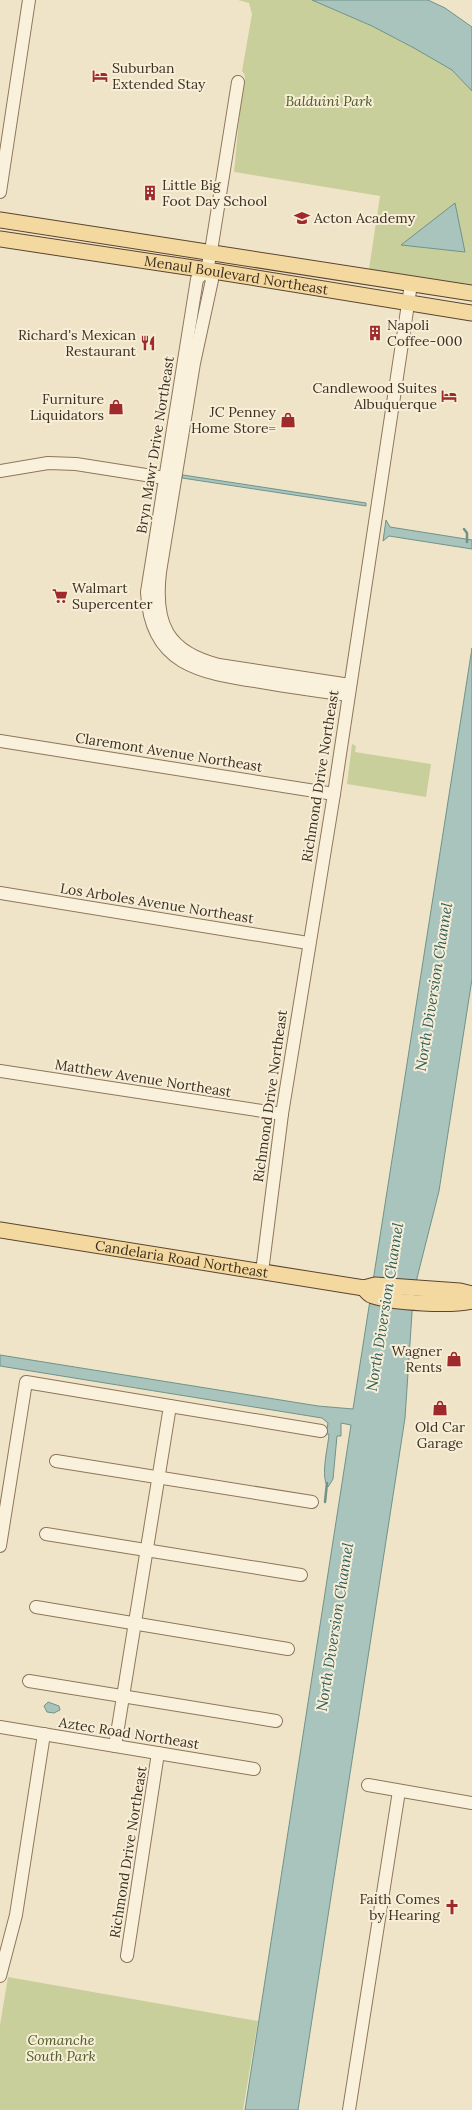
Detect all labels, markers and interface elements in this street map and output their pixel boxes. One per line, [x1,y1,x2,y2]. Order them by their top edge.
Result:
place label: Suburban Extended Stay [112,59,206,93]
hotel icon: Suburban Extended Stay [91,67,109,85]
park label: Balduini Park [285,92,373,110]
place label: Little Big Foot Day School [162,176,268,210]
building icon: Little Big Foot Day School [141,184,159,202]
school or university icon: Acton Academy [293,209,311,227]
place label: Acton Academy [313,209,416,227]
street label: Menaul Boulevard Northeast [143,252,330,299]
place label: Napoli Coffee-000 [387,316,462,350]
building icon: Napoli Coffee-000 [366,324,384,342]
place label: Richard's Mexican Restaurant [18,326,137,360]
restaurant icon: Richard's Mexican Restaurant [139,334,157,352]
street label: Bryn Mawr Drive Northeast [132,354,178,535]
place label: Candlewood Suites Albuquerque [312,379,437,413]
hotel icon: Candlewood Suites Albuquerque [440,387,458,405]
place label: Furniture Liquidators [30,390,104,424]
shop icon: Furniture Liquidators [107,398,125,416]
place label: JC Penney Home Store= [191,403,277,437]
shop icon: JC Penney Home Store= [279,411,297,429]
place label: Walmart Supercenter [72,579,153,613]
supermarket icon: Walmart Supercenter [51,587,69,605]
street label: Richmond Drive Northeast [298,688,343,863]
street label: Claremont Avenue Northeast [74,728,264,776]
street label: Los Arboles Avenue Northeast [59,879,256,927]
water label: North Diversion Channel [411,900,456,1073]
street label: Richmond Drive Northeast [249,1008,291,1183]
street label: Matthew Avenue Northeast [54,1055,233,1101]
water label: North Diversion Channel [362,1220,407,1393]
street label: Candelaria Road Northeast [94,1236,270,1282]
place label: Wagner Rents [392,1342,442,1376]
shop icon: Wagner Rents [445,1350,463,1368]
shop icon: Old Car Garage [431,1399,449,1417]
place label: Old Car Garage [415,1418,465,1452]
water label: North Diversion Channel [312,1540,357,1713]
street label: Aztec Road Northeast [57,1713,201,1753]
street label: Richmond Drive Northeast [106,1764,151,1939]
place label: Faith Comes by Hearing [359,1890,440,1924]
church icon: Faith Comes by Hearing [443,1898,461,1916]
park label: Comanche South Park [26,2031,96,2065]

